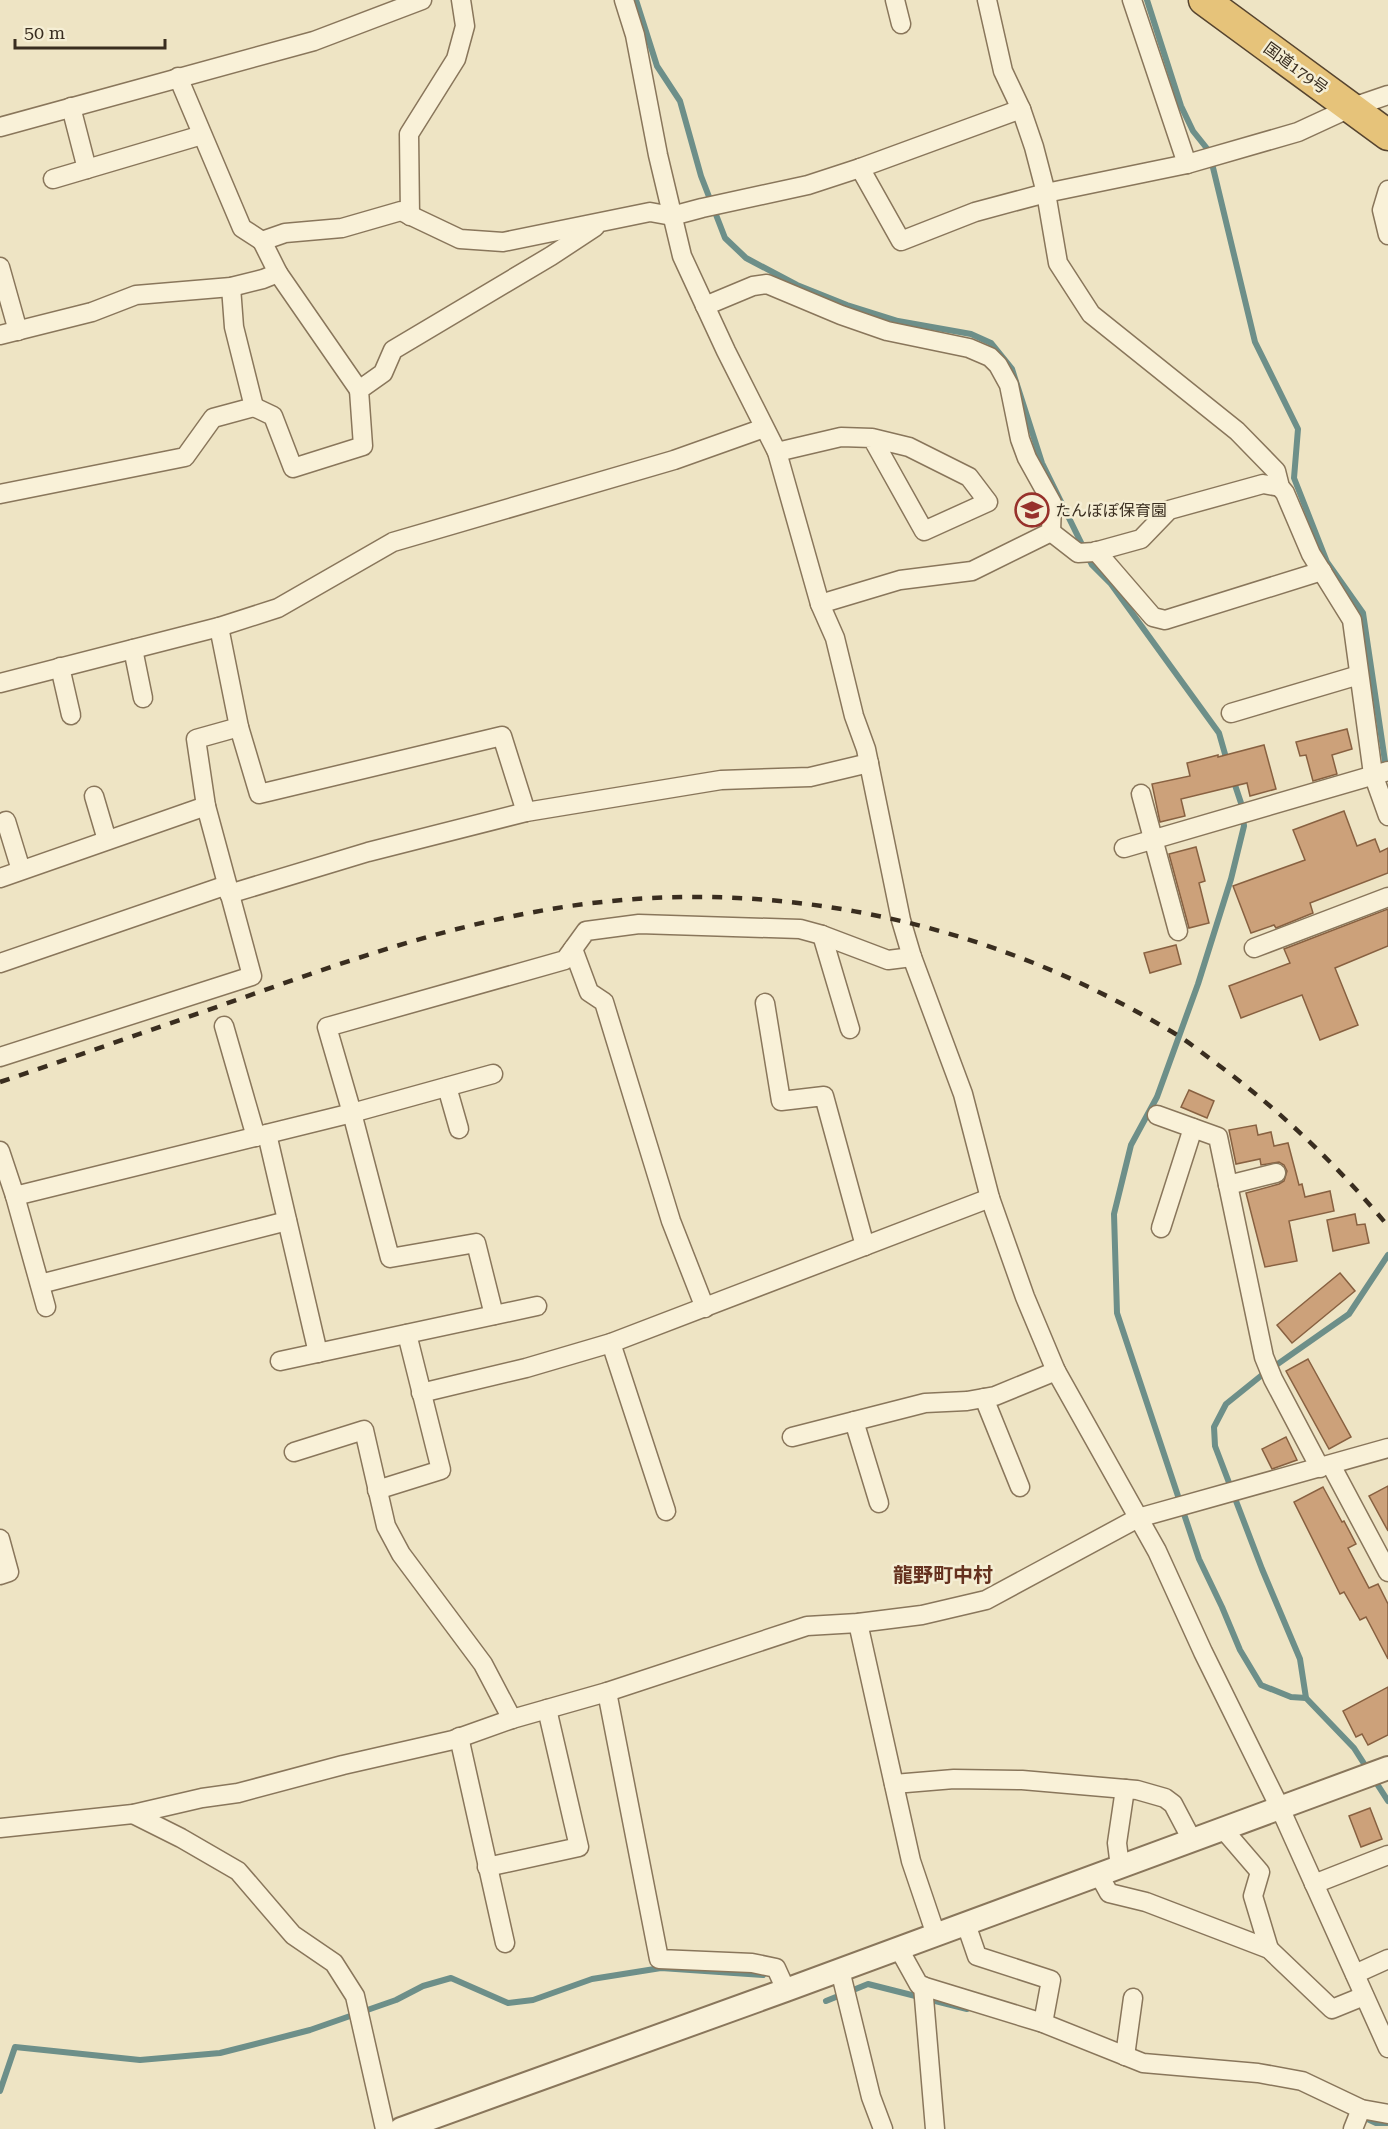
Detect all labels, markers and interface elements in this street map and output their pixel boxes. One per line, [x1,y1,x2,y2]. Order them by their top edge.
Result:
scale bar [15,12,165,50]
text: 50 m [24,22,65,43]
street label: 国道179号 [1260,38,1332,98]
school or university icon: たんぽぽ保育園 [1014,492,1050,528]
place label: たんぽぽ保育園 [1055,501,1167,520]
district label: 龍野町中村 [893,1563,993,1587]

